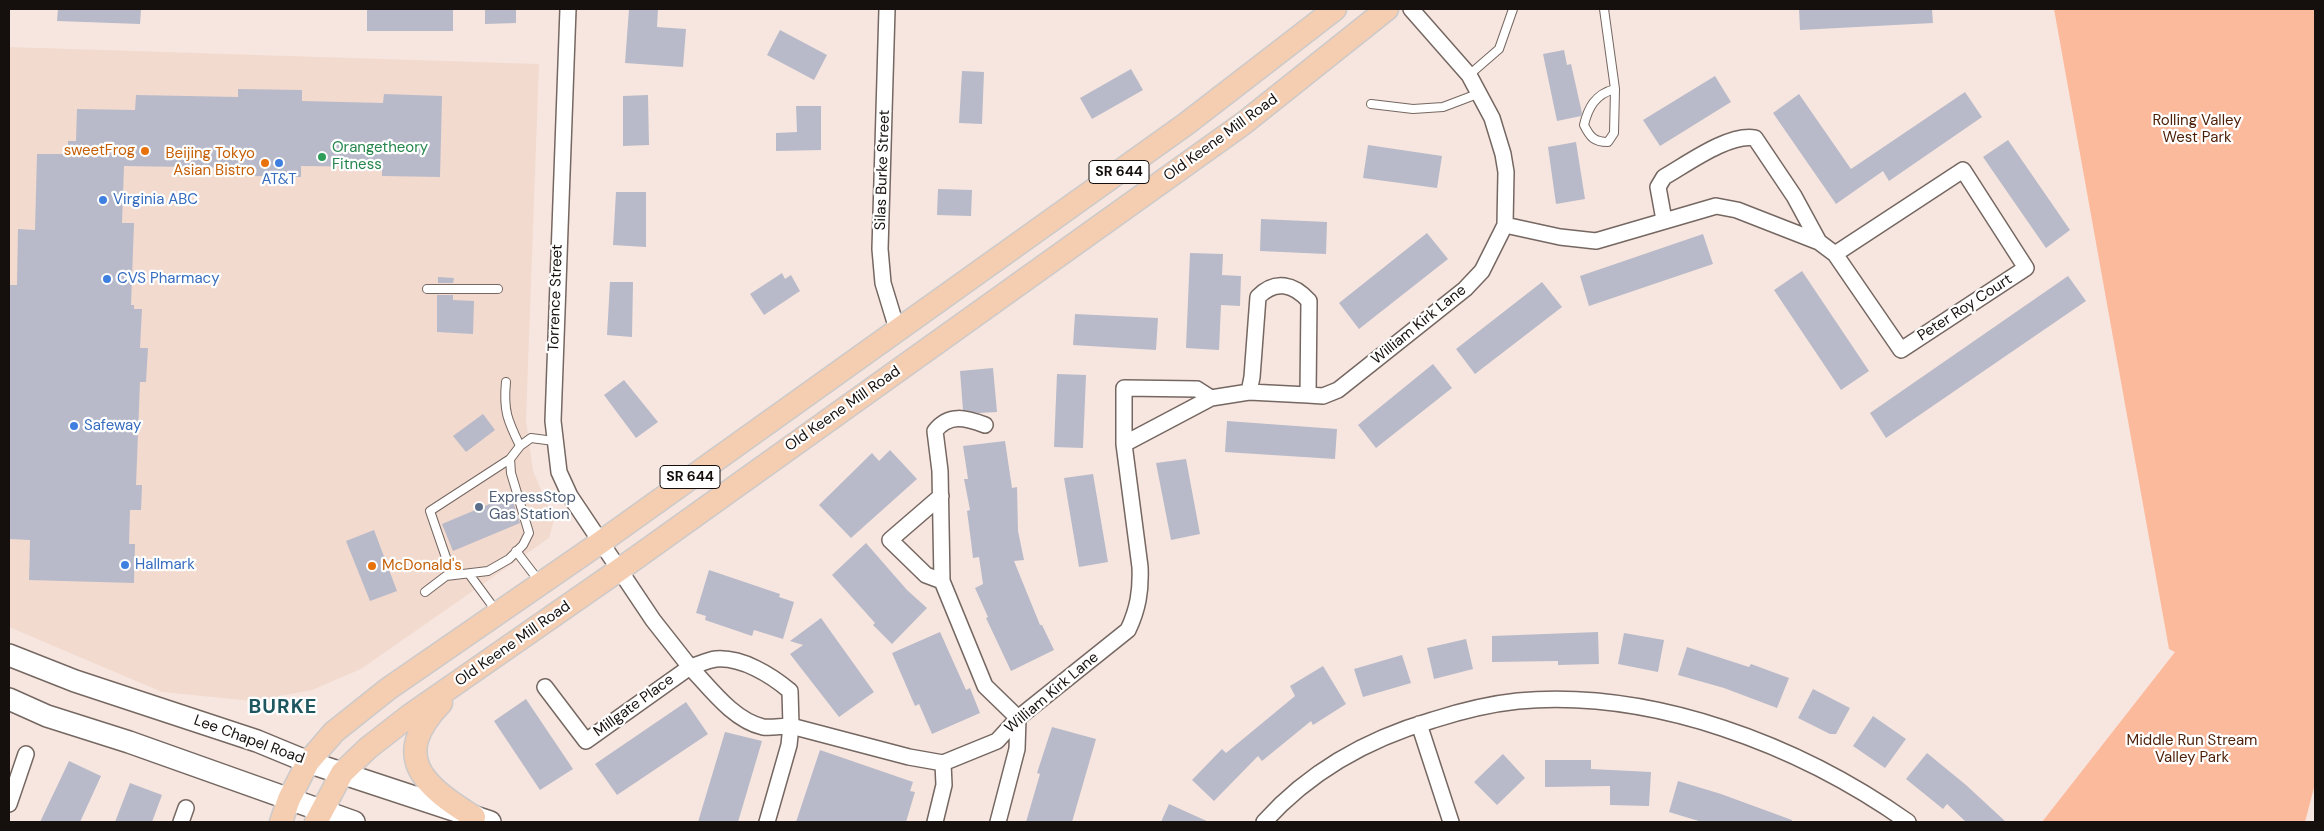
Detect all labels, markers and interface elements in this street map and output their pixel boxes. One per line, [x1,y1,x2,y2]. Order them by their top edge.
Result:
street label: Old Keene Mill Road [1160,91,1282,185]
street label: Silas Burke Street [872,109,894,231]
park label: Rolling Valley West Park [2152,112,2242,147]
place label: Orangetheory Fitness [332,139,428,174]
place label: sweetFrog [64,142,135,160]
marker: sweetFrog [139,145,151,157]
place label: Beijing Tokyo Asian Bistro [166,145,255,180]
marker: Orangetheory Fitness [316,151,328,163]
marker: Beijing Tokyo Asian Bistro [259,157,271,169]
marker: AT&T [273,157,285,169]
road number: SR 644 [1089,160,1149,183]
place label: AT&T [261,171,297,189]
place label: Virginia ABC [113,191,198,209]
marker: Virginia ABC [97,194,109,206]
street label: Torrence Street [545,244,567,352]
place label: CVS Pharmacy [117,270,220,288]
street label: Peter Roy Court [1914,271,2016,345]
marker: CVS Pharmacy [101,273,113,285]
street label: William Kirk Lane [1368,281,1470,369]
street label: Old Keene Mill Road [782,362,904,456]
place label: Safeway [84,417,141,435]
marker: Safeway [68,420,80,432]
road number: SR 644 [660,466,720,488]
place label: ExpressStop Gas Station [489,489,576,524]
marker: ExpressStop Gas Station [473,501,485,513]
place label: Hallmark [135,556,195,574]
place label: McDonald's [382,557,462,575]
marker: Hallmark [119,559,131,571]
marker: McDonald's [366,560,378,572]
street label: Old Keene Mill Road [452,597,574,691]
street label: William Kirk Lane [1002,649,1102,737]
street label: Millgate Place [590,671,678,741]
district label: BURKE [248,696,318,720]
street label: Lee Chapel Road [191,712,307,768]
park label: Middle Run Stream Valley Park [2127,732,2257,767]

